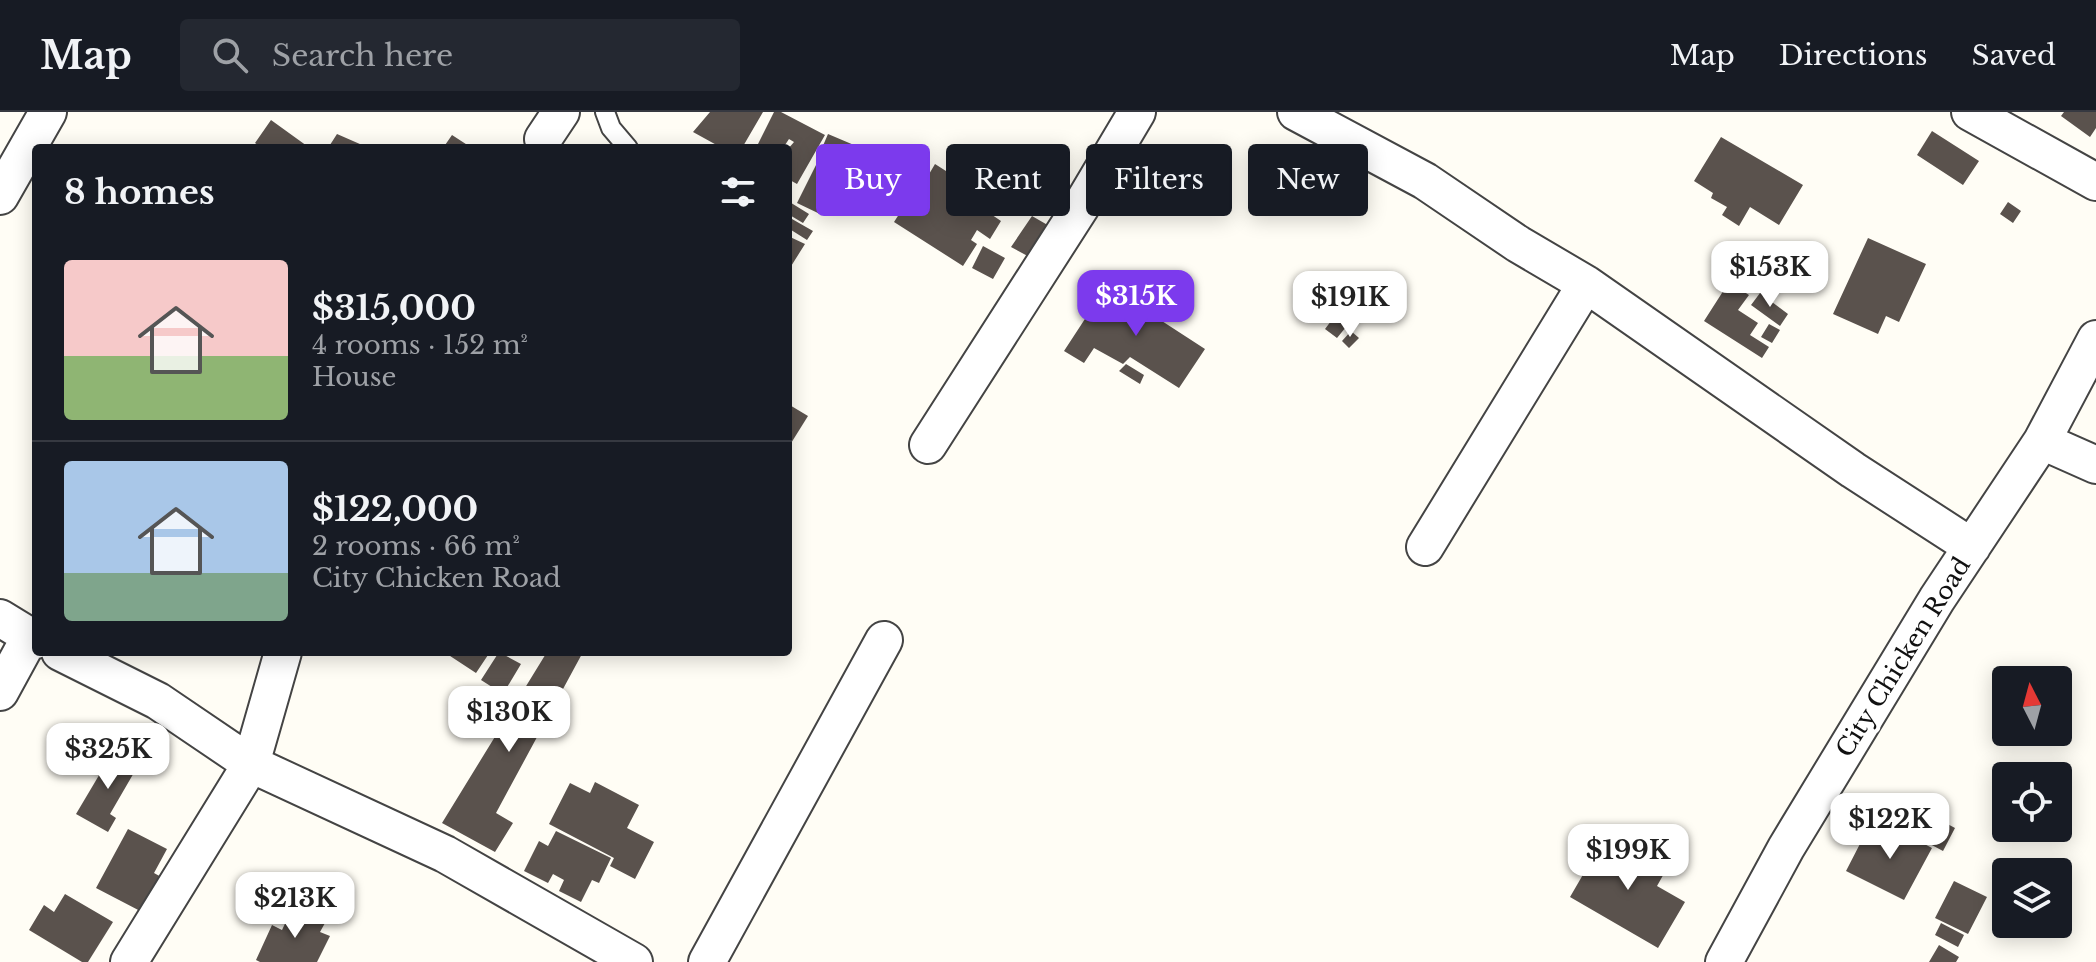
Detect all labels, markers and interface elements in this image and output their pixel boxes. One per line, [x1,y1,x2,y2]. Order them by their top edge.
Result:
search box [180,19,740,91]
text: Map [40,32,132,79]
icon: search [208,33,252,77]
text: Search here [272,37,453,74]
text: Map [1670,38,1735,73]
text: Directions [1779,38,1928,73]
text: Saved [1972,38,2056,73]
chip: Buy [816,144,930,216]
chip: Rent [946,144,1070,216]
chip: Filters [1086,144,1232,216]
chip: New [1248,144,1368,216]
icon: filters [716,170,760,214]
text: 8 homes [64,171,215,213]
pin: $153K [1714,241,1826,309]
text: $153K [1729,251,1811,283]
pin: $315K [1080,270,1192,338]
pin: $191K [1294,271,1406,339]
text: $315K [1095,280,1177,312]
text: $191K [1311,281,1389,313]
text: $315,000 [312,287,476,329]
icon: home [128,292,224,388]
text: 4 rooms · 152 m² [312,329,528,361]
text: House [312,361,396,393]
text: $122,000 [312,488,478,530]
icon: home [128,493,224,589]
text: 2 rooms · 66 m² [312,530,520,562]
street label: City Chicken Road [1830,552,1976,762]
text: City Chicken Road [312,562,561,594]
north arrow [1992,666,2072,746]
map controls [1992,666,2072,938]
pin: $130K [453,686,565,754]
text: $130K [466,696,552,728]
pin: $325K [52,723,164,791]
text: $325K [64,733,152,765]
button: locate [1992,762,2072,842]
pin: $122K [1834,793,1946,861]
text: $122K [1848,803,1932,835]
pin: $199K [1572,824,1684,892]
text: $199K [1586,834,1670,866]
button: layers [1992,858,2072,938]
pin: $213K [239,872,351,940]
text: $213K [254,882,336,914]

